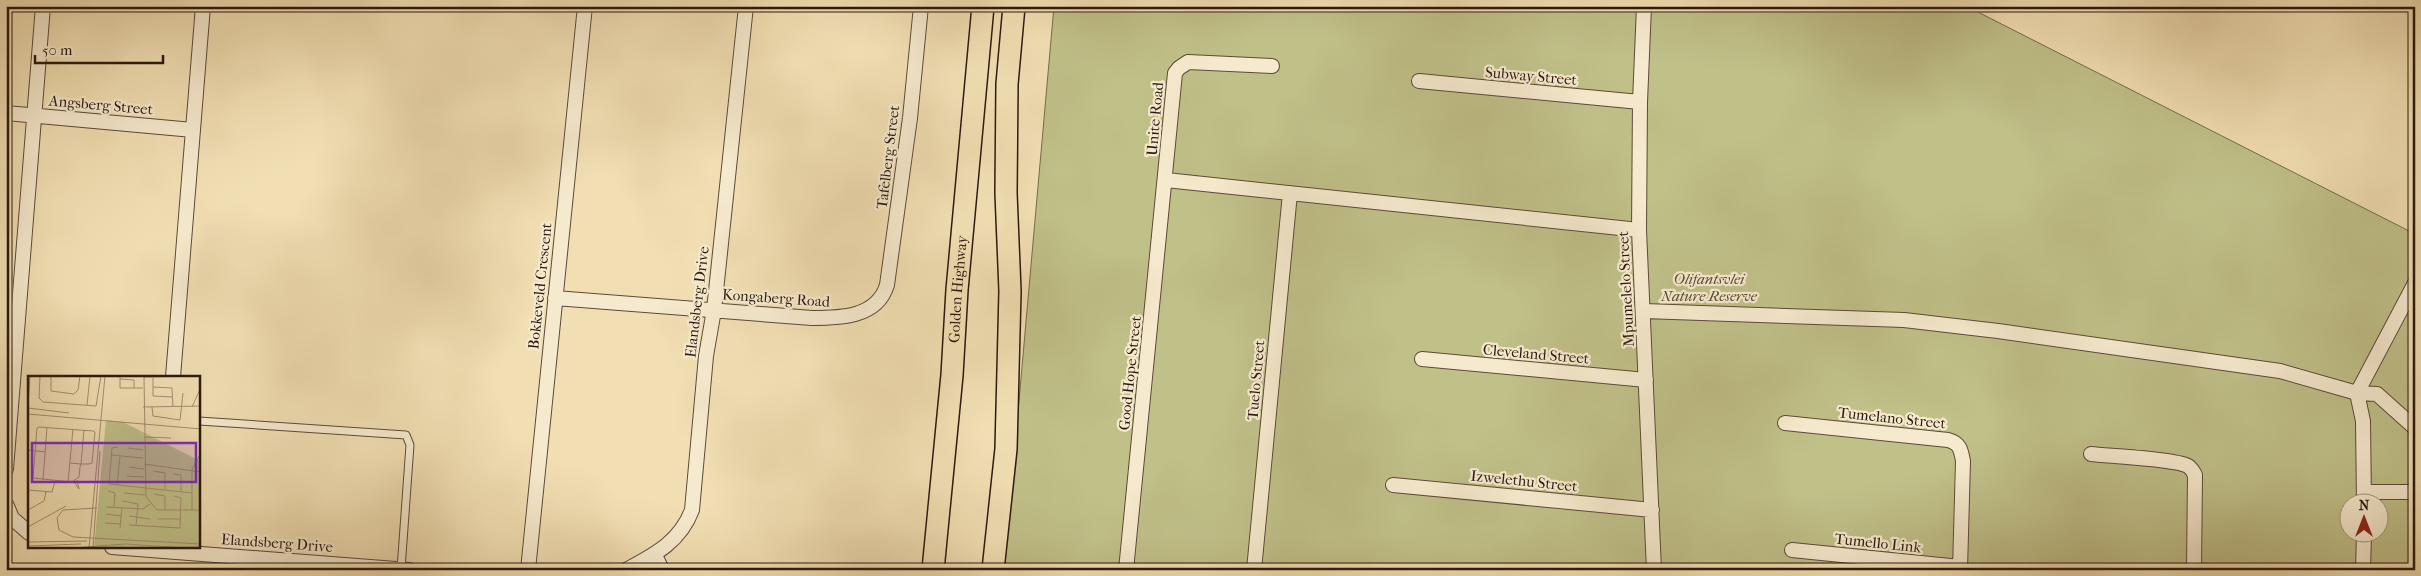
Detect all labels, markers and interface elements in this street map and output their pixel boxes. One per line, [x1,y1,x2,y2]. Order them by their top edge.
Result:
scale bar [35,32,162,64]
text: 50 m [42,41,73,59]
street label: Subway Street [1484,63,1578,89]
street label: Unite Road [1143,80,1167,157]
street label: Angsberg Street [47,91,154,119]
street label: Tafelberg Street [873,103,903,210]
street label: Bokkeveld Crescent [524,221,556,350]
street label: Mpumelelo Street [1614,230,1638,347]
street label: Golden Highway [945,234,971,343]
street label: Elandsberg Drive [681,245,713,359]
park label: Olifantsvlei Nature Reserve [1660,270,1758,305]
street label: Kongaberg Road [721,285,831,311]
street label: Good Hope Street [1115,314,1145,431]
street label: Tuelo Street [1244,339,1269,421]
street label: Cleveland Street [1482,340,1591,368]
inset map [28,376,200,548]
street label: Tumelano Street [1837,403,1947,433]
street label: Izwelethu Street [1470,466,1579,496]
north arrow [2338,494,2388,544]
text: N [2359,497,2370,514]
street label: Elandsberg Drive [220,530,334,556]
street label: Tumello Link [1834,530,1922,557]

